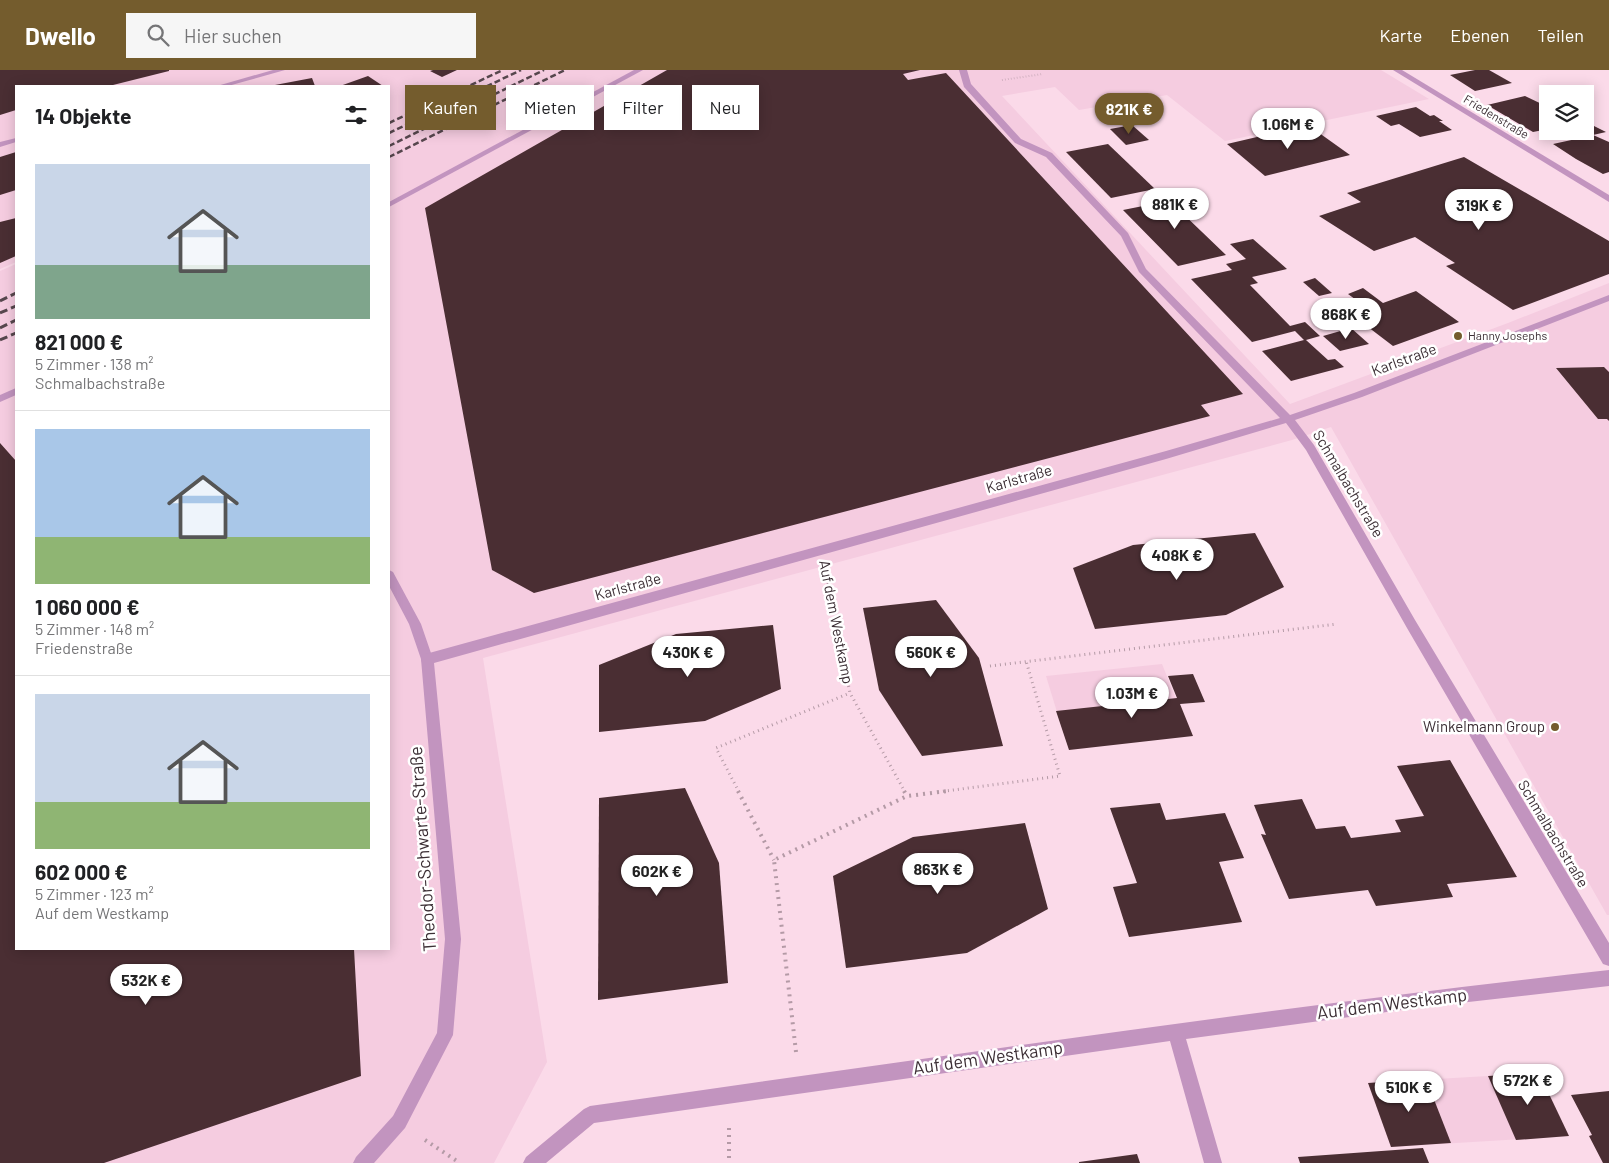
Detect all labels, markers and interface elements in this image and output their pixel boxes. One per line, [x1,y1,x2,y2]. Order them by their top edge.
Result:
search box [126,13,476,58]
text: Dwello [25,21,96,50]
icon: search [144,21,172,49]
text: Hier suchen [184,24,282,47]
text: Karte [1379,24,1422,46]
text: Ebenen [1450,24,1509,46]
text: Teilen [1537,24,1584,46]
chip: Kaufen [405,85,496,130]
chip: Mieten [506,85,594,130]
chip: Filter [604,85,682,130]
chip: Neu [692,85,759,130]
map controls [1539,85,1594,140]
button: layers [1539,85,1594,140]
street label: Friedenstraße [1461,91,1532,141]
pin: 821K € [1088,92,1170,135]
text: 821K € [1106,99,1152,118]
icon: filters [342,101,370,129]
text: 14 Objekte [35,103,132,128]
pin: 1.06M € [1242,108,1334,150]
text: 1.06M € [1262,114,1314,133]
pin: 881K € [1134,188,1216,230]
pin: 319K € [1438,189,1520,231]
text: 881K € [1152,194,1198,213]
text: 319K € [1456,195,1502,214]
icon: home [158,196,248,286]
pin: 868K € [1305,298,1387,340]
text: 868K € [1321,304,1371,323]
place label: Hanny Josephs [1468,328,1547,342]
text: 821 000 € [35,329,123,354]
marker: Hanny Josephs [1452,330,1464,342]
street label: Karlstraße [1369,339,1439,379]
text: 5 Zimmer · 138 m² [35,354,154,373]
text: Schmalbachstraße [35,373,165,392]
street label: Schmalbachstraße [1310,427,1388,540]
street label: Karlstraße [984,460,1054,496]
icon: home [158,462,248,552]
pin: 408K € [1136,538,1218,581]
text: 408K € [1152,545,1202,564]
street label: Auf dem Westkamp [816,558,858,685]
street label: Karlstraße [593,569,663,604]
text: 1 060 000 € [35,594,139,619]
text: 5 Zimmer · 148 m² [35,619,154,638]
pin: 430K € [647,636,729,678]
pin: 560K € [890,636,972,678]
text: Friedenstraße [35,638,133,657]
text: 430K € [663,642,713,661]
text: 560K € [906,642,956,661]
pin: 1.03M € [1086,676,1178,719]
text: 1.03M € [1106,683,1158,702]
place label: Winkelmann Group [1423,717,1545,735]
marker: Winkelmann Group [1549,721,1561,733]
icon: home [158,727,248,817]
street label: Theodor-Schwarte-Straße [404,746,440,953]
street label: Schmalbachstraße [1515,777,1593,890]
pin: 863K € [897,852,979,895]
pin: 602K € [616,854,698,897]
text: 602 000 € [35,859,128,884]
text: 863K € [913,859,963,878]
text: 602K € [632,861,682,880]
text: 5 Zimmer · 123 m² [35,884,154,903]
text: Auf dem Westkamp [35,903,169,922]
pin: 532K € [105,964,187,1006]
text: 532K € [121,970,171,989]
street label: Auf dem Westkamp [1316,983,1468,1023]
street label: Auf dem Westkamp [912,1036,1064,1078]
pin: 572K € [1487,1064,1569,1106]
pin: 510K € [1368,1070,1450,1113]
text: 572K € [1504,1070,1552,1089]
text: 510K € [1386,1077,1432,1096]

